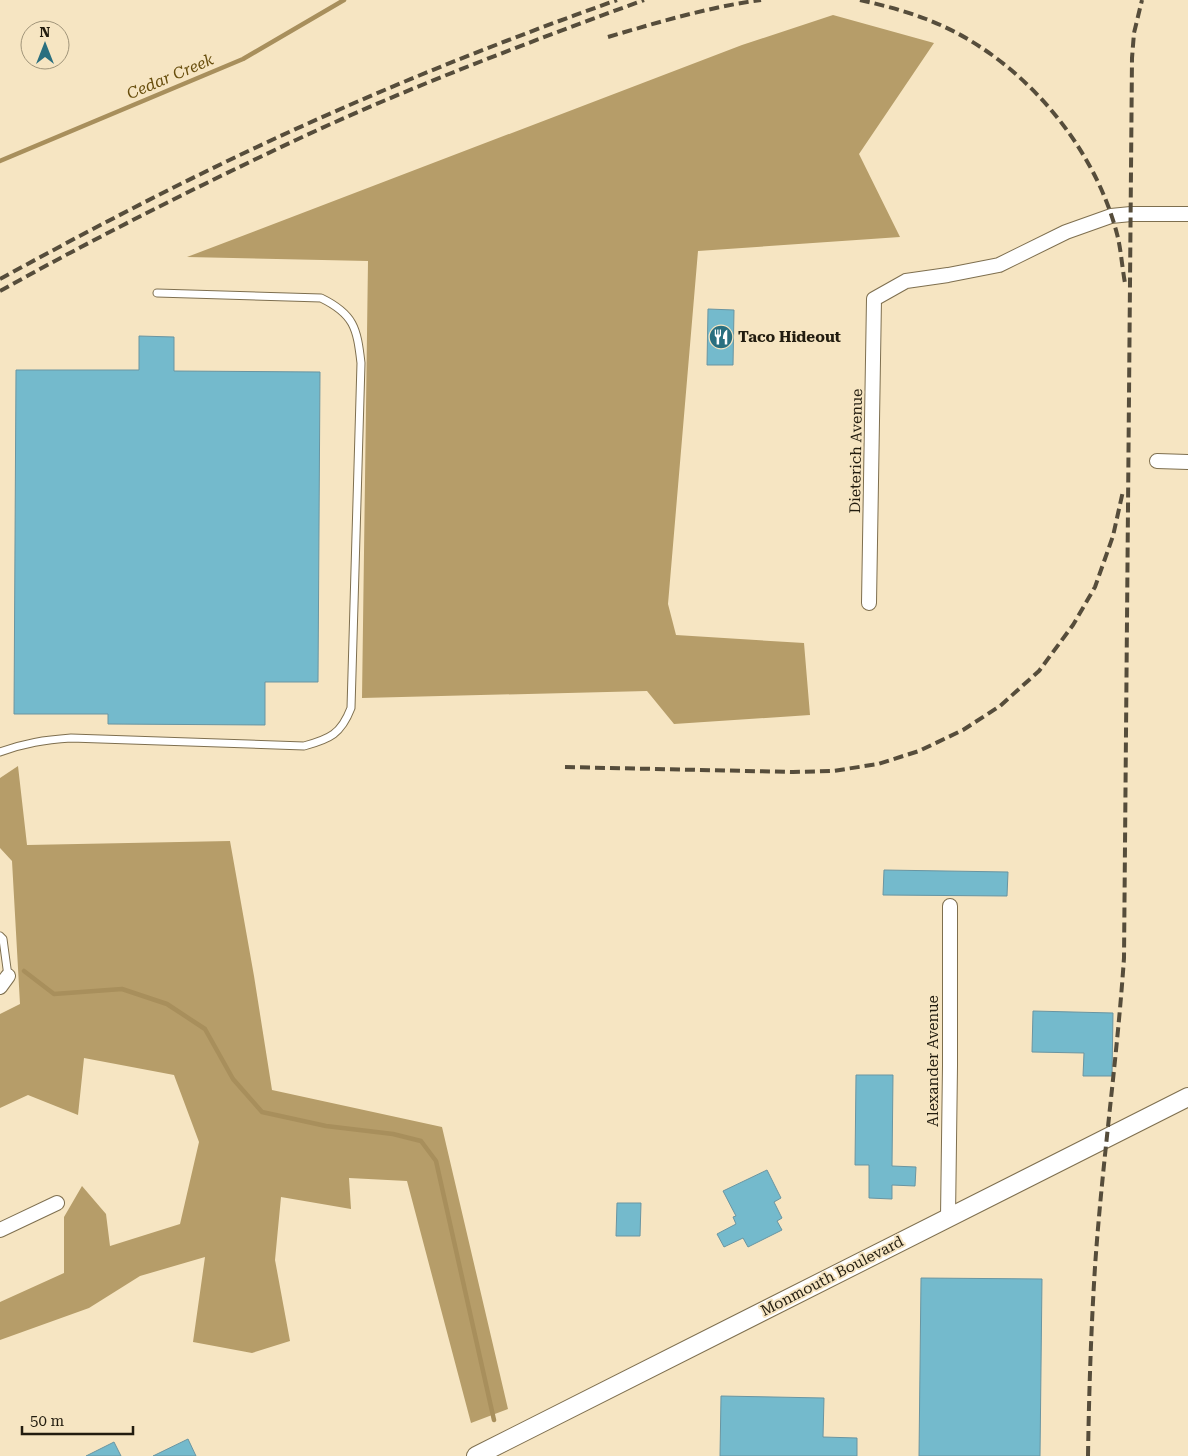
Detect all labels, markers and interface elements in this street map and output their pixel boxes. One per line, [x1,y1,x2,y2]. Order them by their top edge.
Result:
north arrow [20,20,70,70]
text: N [40,24,51,40]
water label: Cedar Creek [124,50,217,103]
restaurant icon: Taco Hideout [708,324,734,350]
place label: Taco Hideout [738,328,841,346]
street label: Dieterich Avenue [846,388,866,514]
street label: Alexander Avenue [924,995,942,1127]
street label: Monmouth Boulevard [758,1232,907,1320]
scale bar [22,1404,134,1436]
text: 50 m [30,1412,65,1430]

